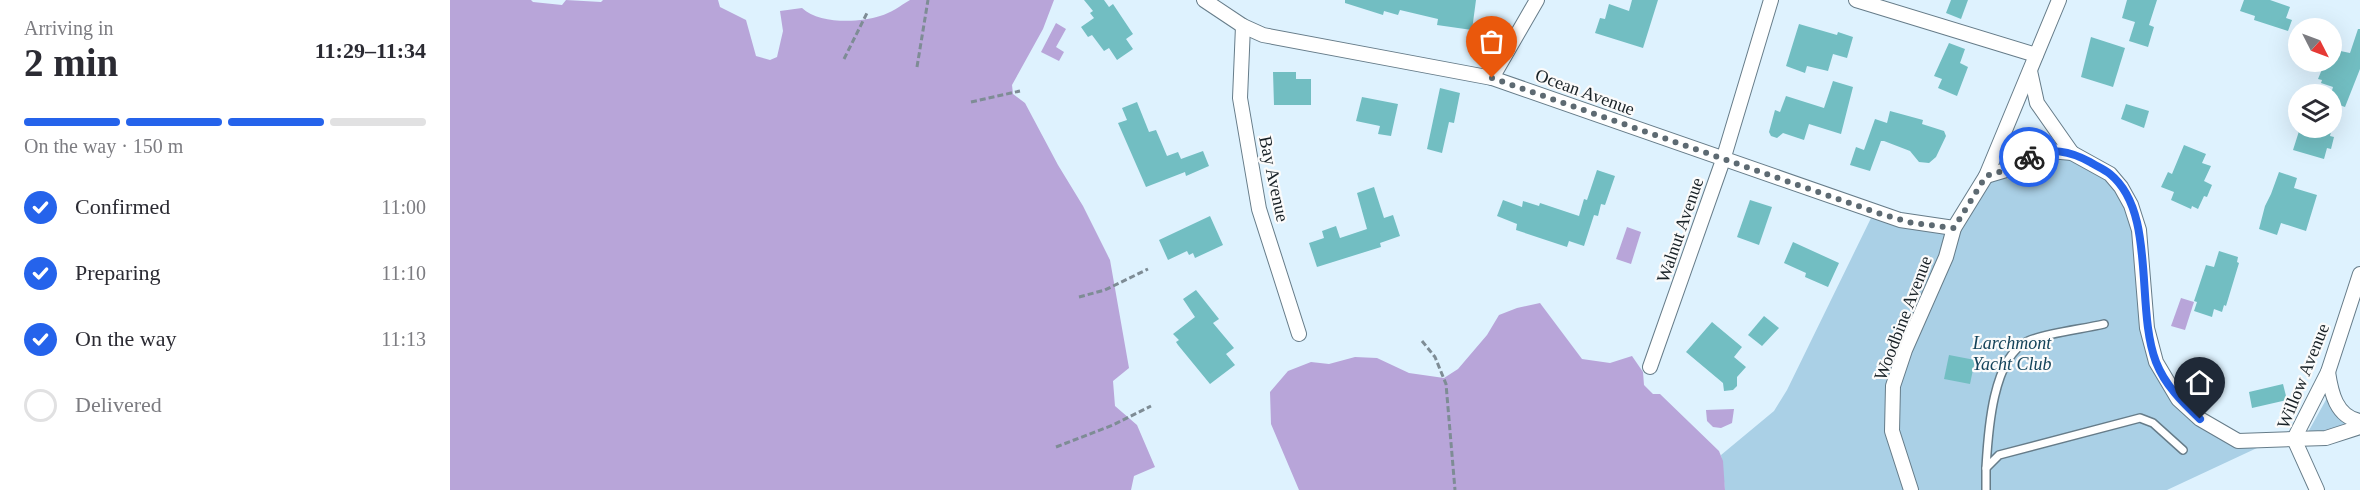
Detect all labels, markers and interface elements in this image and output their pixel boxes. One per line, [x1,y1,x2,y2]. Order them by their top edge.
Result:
pin [1466,16,1517,78]
text: Arriving in [24,17,113,39]
north arrow [2288,18,2342,72]
map controls [2288,18,2342,138]
icon: bag [1475,25,1508,58]
text: 11:29–11:34 [315,38,426,63]
text: 2 min [24,41,118,84]
street label: Ocean Avenue [1533,65,1637,119]
button: layers [2288,84,2342,138]
courier [1999,127,2059,187]
street label: Bay Avenue [1255,134,1293,224]
text: On the way · 150 m [24,135,183,157]
icon: bike [2013,141,2046,174]
street label: Walnut Avenue [1653,175,1707,285]
icon: check [24,191,57,224]
text: Confirmed [75,194,170,219]
text: 11:00 [381,196,426,218]
street label: Woodbine Avenue [1870,253,1936,383]
icon: check [24,257,57,290]
text: Preparing [75,260,161,285]
text: 11:10 [381,262,426,284]
street label: Willow Avenue [2273,321,2333,431]
icon: check [24,323,57,356]
text: On the way [75,326,176,351]
text: 11:13 [381,328,426,350]
park label: Larchmont Yacht Club [1972,333,2052,374]
pin [2174,357,2225,419]
icon: home [2183,366,2216,399]
text: Delivered [75,392,162,417]

